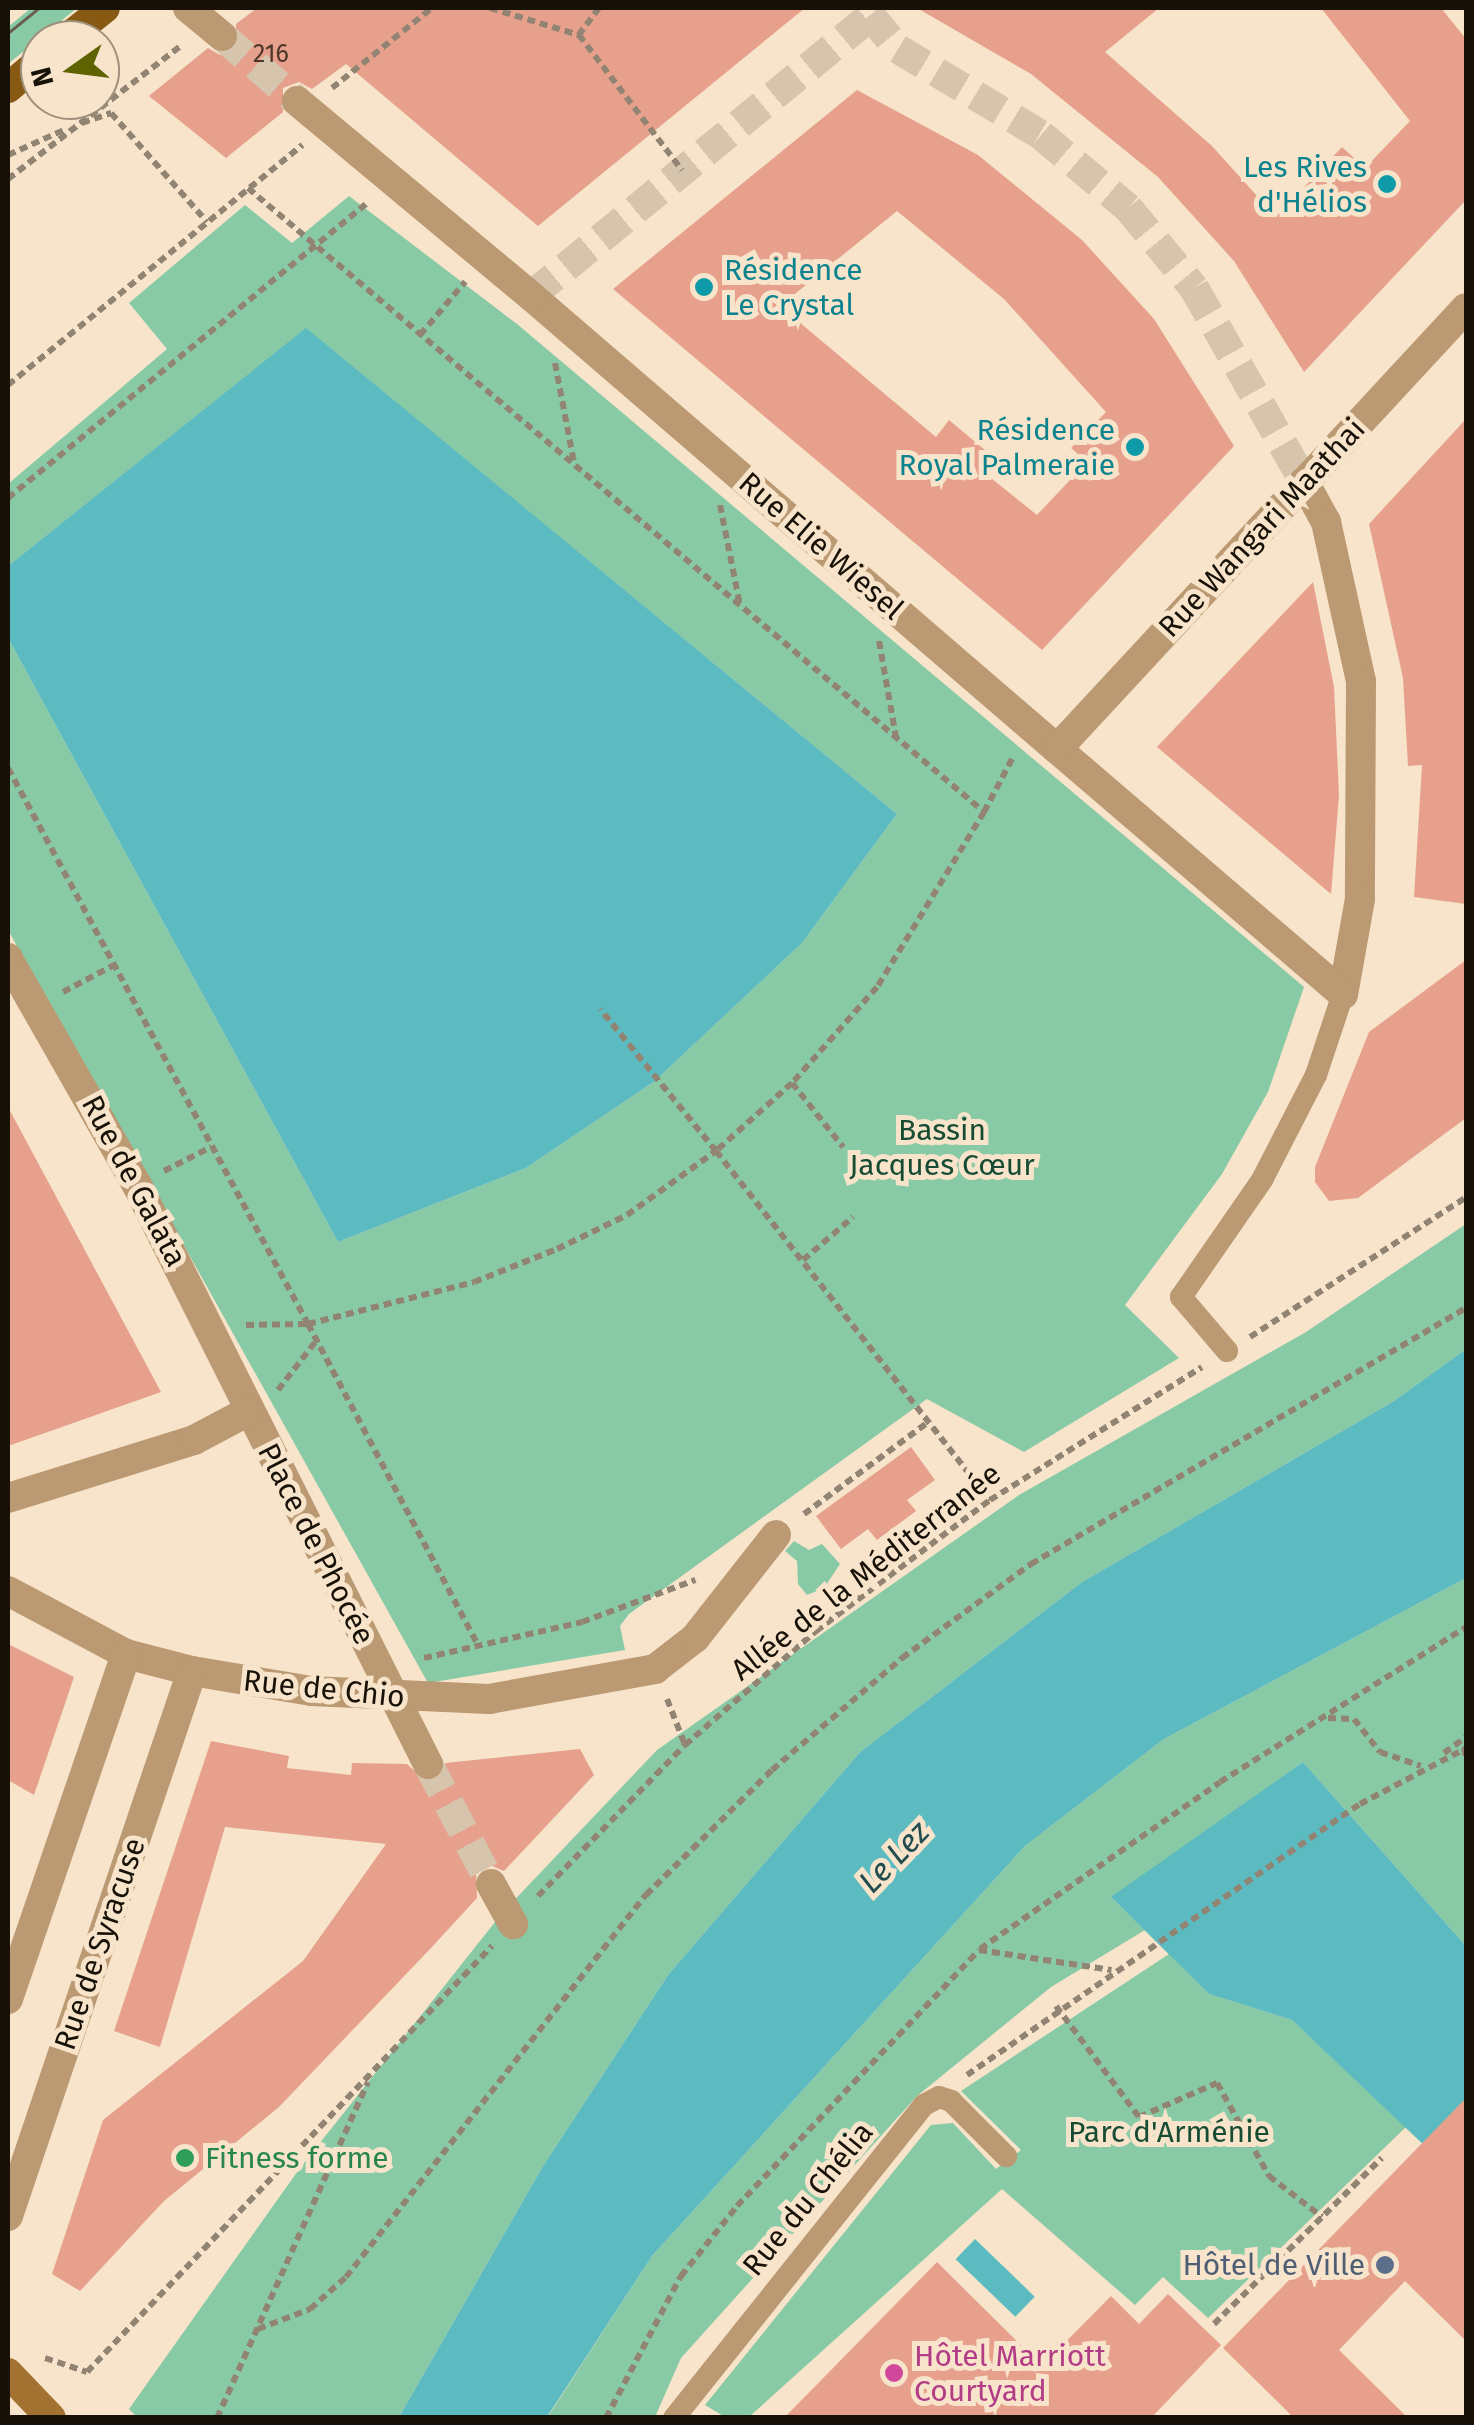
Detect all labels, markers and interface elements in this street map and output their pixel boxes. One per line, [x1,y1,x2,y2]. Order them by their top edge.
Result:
north arrow [20,20,120,120]
house number: 216 [253,39,289,69]
text: N [24,64,61,90]
place label: Les Rives d'Hélios [1243,149,1367,220]
marker: Les Rives d'Hélios [1376,173,1398,195]
place label: Résidence Le Crystal [724,252,862,322]
marker: Résidence Le Crystal [693,276,715,298]
street label: Rue Wangari Maathai [1151,411,1373,645]
place label: Résidence Royal Palmeraie [899,412,1115,482]
marker: Résidence Royal Palmeraie [1124,436,1146,458]
street label: Rue Elie Wiesel [731,465,911,627]
street label: Rue de Galata [74,1089,194,1273]
park label: Bassin Jacques Cœur [849,1112,1035,1182]
street label: Place de Phocée [250,1437,382,1651]
street label: Allée de la Méditerranée [724,1456,1008,1688]
street label: Rue de Chio [241,1663,407,1715]
water label: Le Lez [851,1813,937,1901]
street label: Rue de Syracuse [47,1833,153,2055]
park label: Parc d'Arménie [1068,2114,1270,2150]
street label: Rue du Chélia [735,2115,881,2283]
place label: Fitness forme [205,2140,388,2176]
marker: Fitness forme [174,2147,196,2169]
place label: Hôtel de Ville [1182,2247,1365,2283]
marker: Hôtel de Ville [1374,2254,1396,2276]
place label: Hôtel Marriott Courtyard [914,2338,1106,2408]
marker: Hôtel Marriott Courtyard [883,2362,905,2384]

